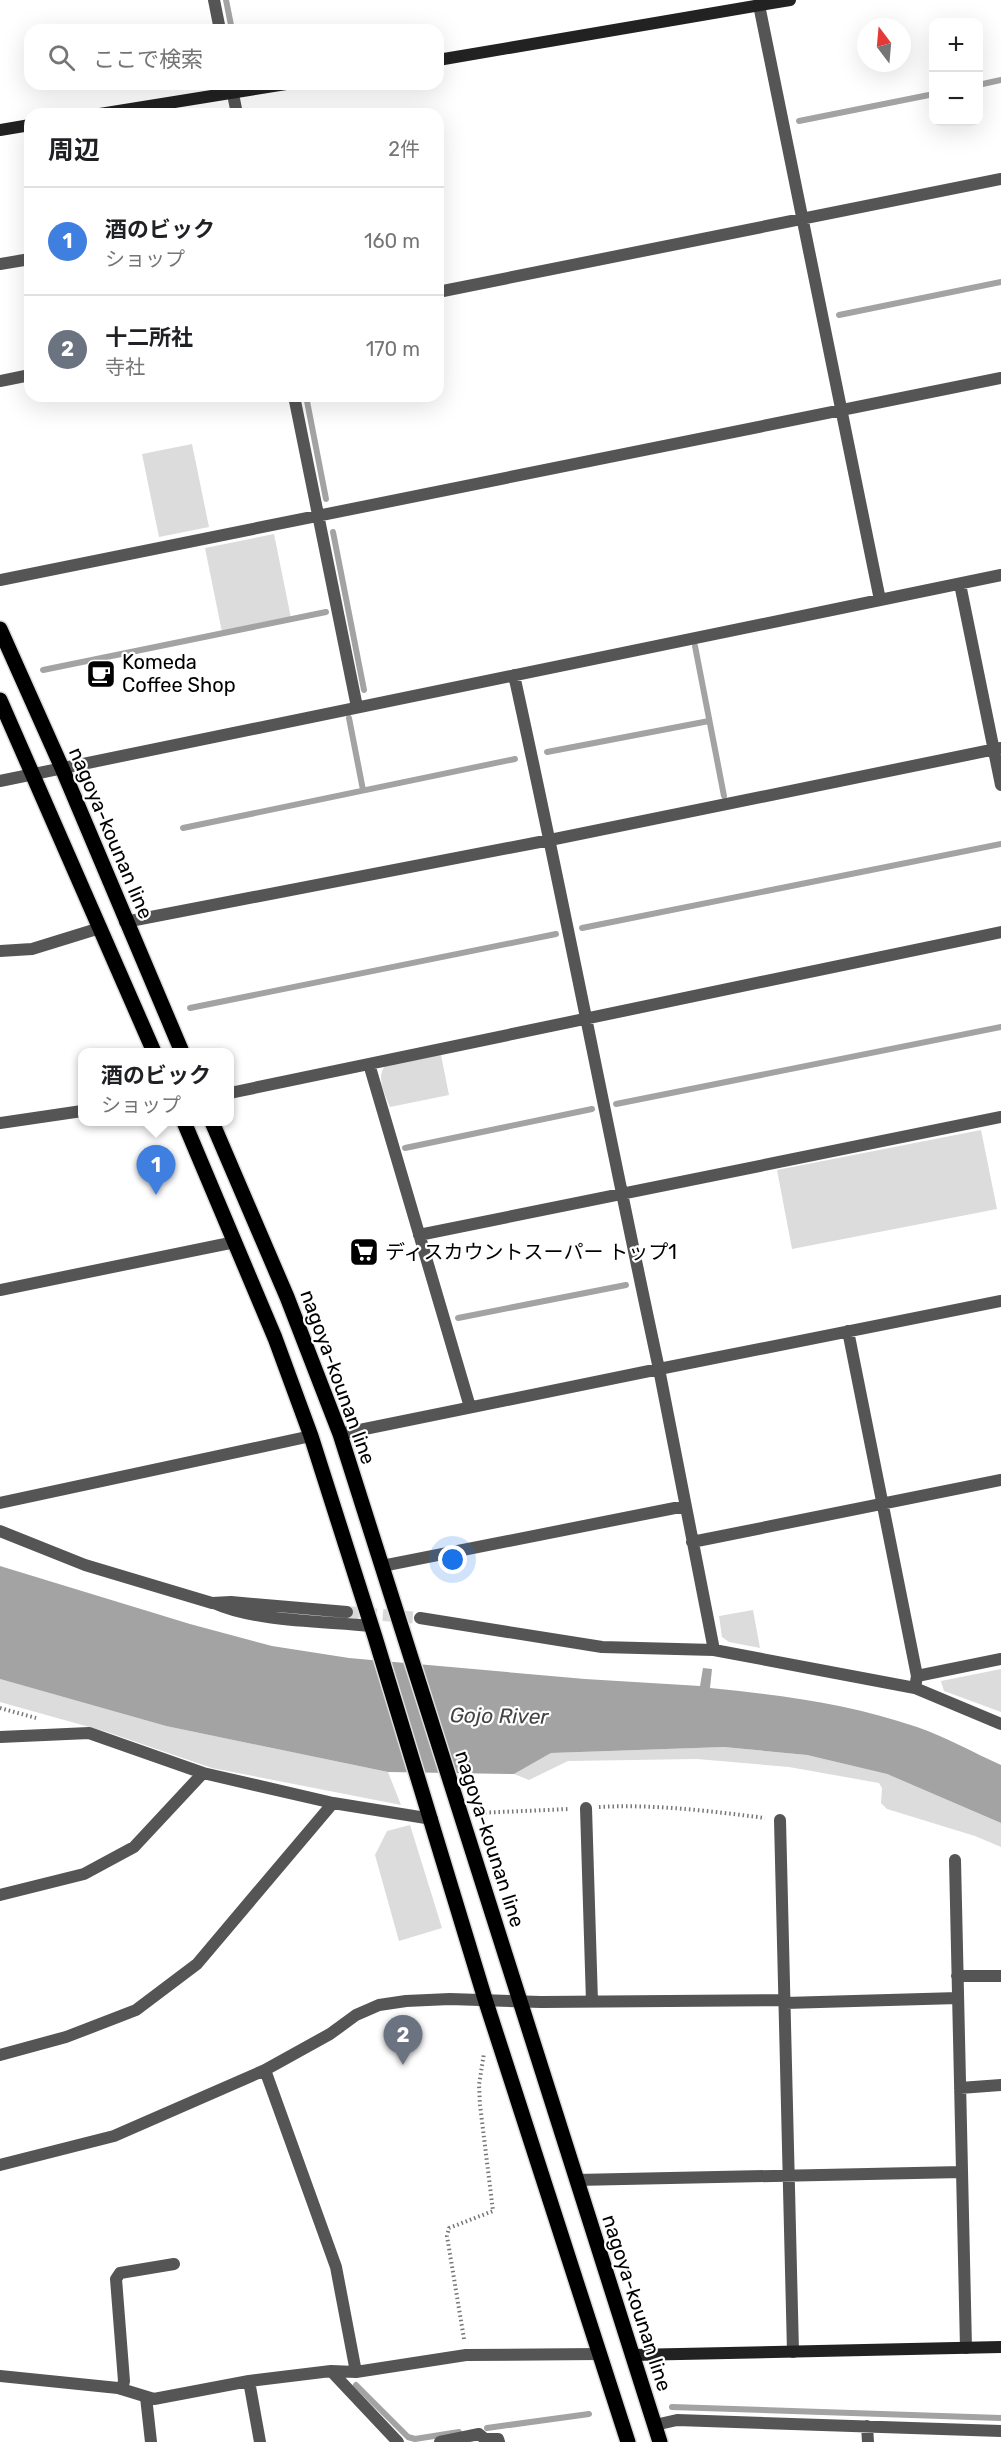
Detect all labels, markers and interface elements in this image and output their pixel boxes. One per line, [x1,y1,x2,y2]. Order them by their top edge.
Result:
north arrow [857,18,911,72]
map controls [929,18,983,126]
button: + [929,18,983,72]
search box [24,24,444,90]
icon: search [45,41,78,74]
text: ここで検索 [93,46,203,73]
button: − [929,72,983,126]
text: 周辺 [48,135,100,166]
text: 2件 [388,137,420,161]
text: 酒のビック [105,216,215,243]
text: 1 [63,229,72,253]
text: 160 m [364,229,420,253]
text: ショップ [105,247,185,271]
text: 十二所社 [105,324,193,351]
text: 2 [61,337,74,361]
text: 170 m [366,337,420,361]
text: 寺社 [105,355,145,379]
place label: Komeda Coffee Shop [122,650,236,697]
cafe icon: Komeda Coffee Shop [85,658,117,690]
street label: nagoya-kounan line [64,744,158,922]
popup [78,1048,234,1126]
text: 酒のビック [101,1062,211,1089]
text: ショップ [101,1093,181,1117]
pin: 1 [136,1146,176,1195]
supermarket icon: ディスカウントスーパー トップ1 [348,1236,380,1268]
place label: ディスカウントスーパー トップ1 [385,1240,677,1264]
street label: nagoya-kounan line [295,1286,381,1468]
your location [438,1545,467,1574]
water label: Gojo River [449,1702,550,1729]
street label: nagoya-kounan line [450,1748,530,1930]
pin: 2 [384,2016,422,2065]
street label: nagoya-kounan line [597,2212,677,2394]

